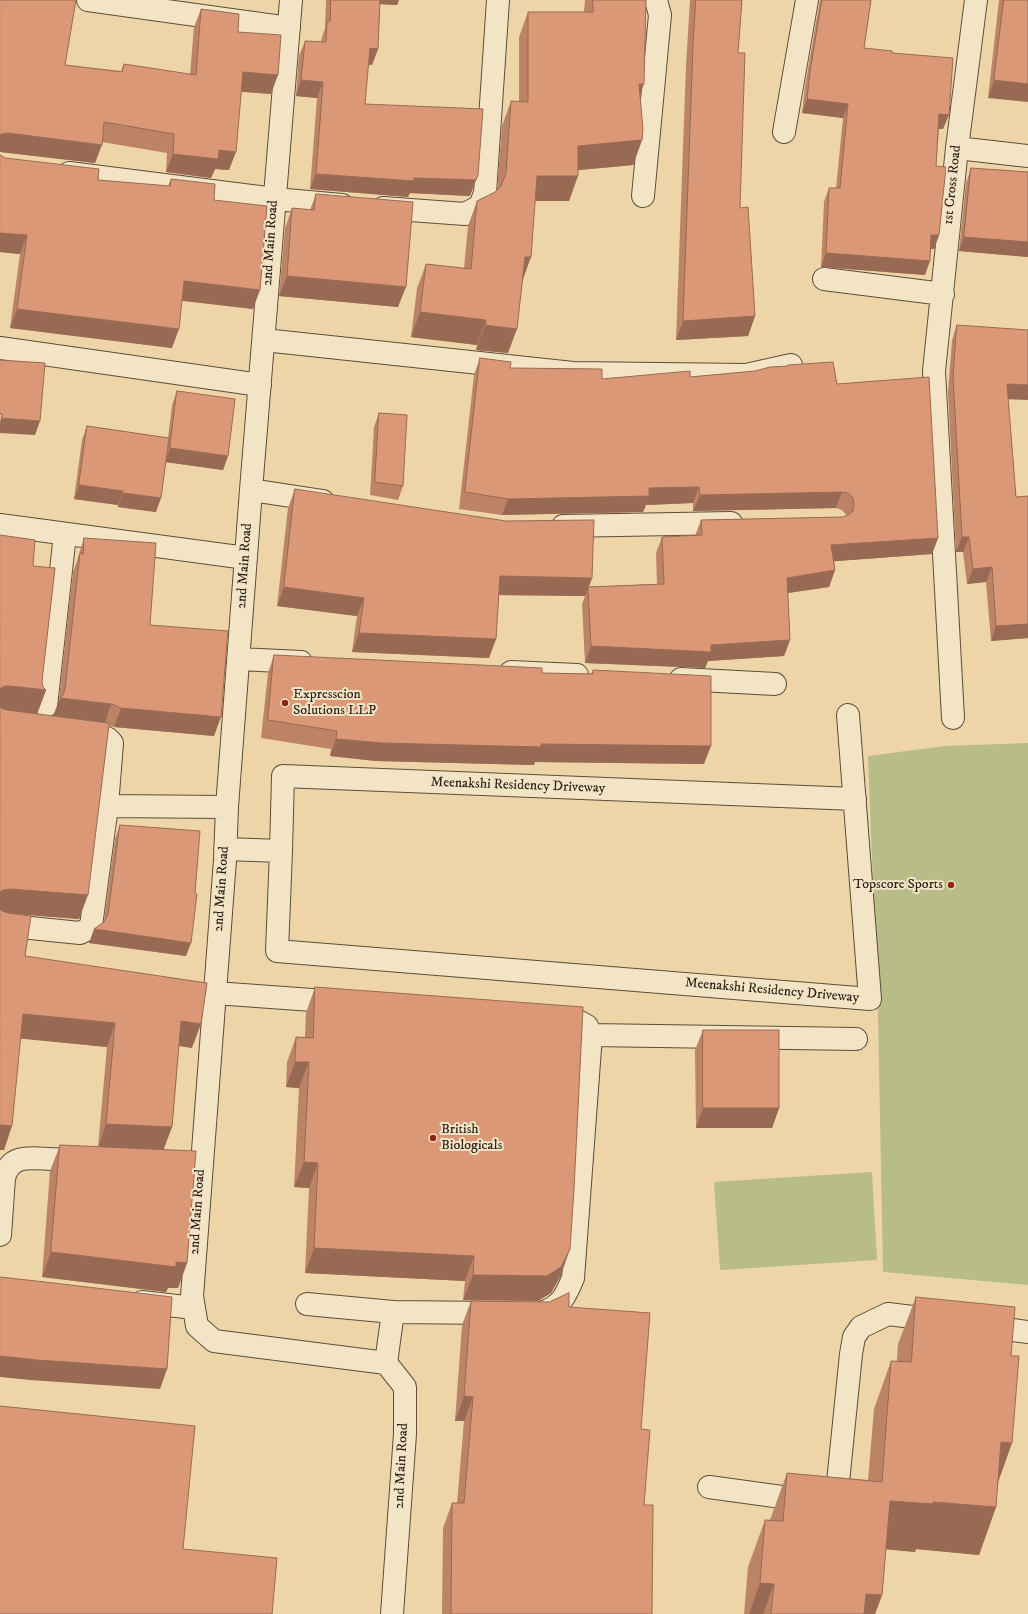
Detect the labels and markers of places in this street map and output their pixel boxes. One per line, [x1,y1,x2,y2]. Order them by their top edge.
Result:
place label: Expresscion Solutions LLP [293,687,376,720]
marker: Expresscion Solutions LLP [280,698,290,708]
place label: Topscore Sports [853,877,943,893]
marker: Topscore Sports [946,880,956,890]
place label: British Biologicals [441,1122,502,1154]
marker: British Biologicals [428,1133,438,1143]

